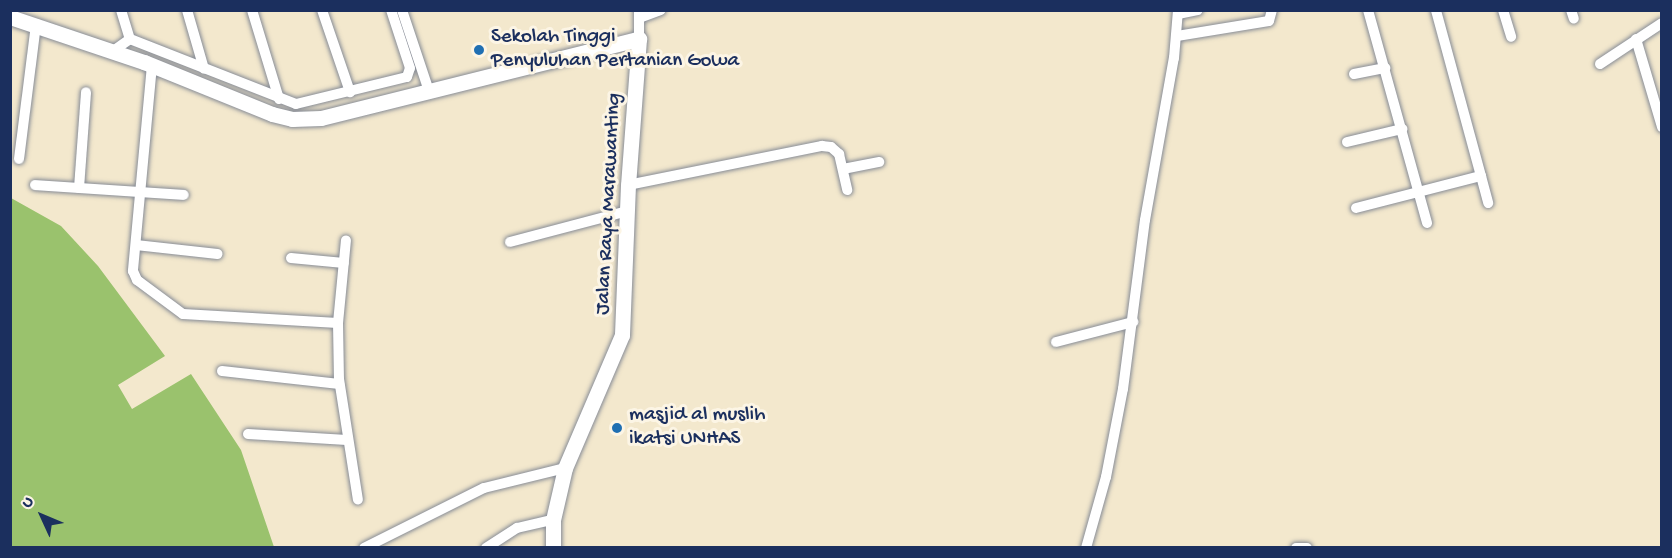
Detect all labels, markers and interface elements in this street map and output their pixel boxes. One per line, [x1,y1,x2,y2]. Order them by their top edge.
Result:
place label: Sekolah Tinggi Penyuluhan Pertanian Gowa [491,25,739,75]
marker: Sekolah Tinggi Penyuluhan Pertanian Gowa [472,43,486,57]
street label: Jalan Raya Marawanting [592,93,628,315]
place label: masjid al muslih ikatsi UNHAS [629,403,765,453]
marker: masjid al muslih ikatsi UNHAS [610,421,624,435]
north arrow [12,486,72,546]
text: U [19,493,39,513]

